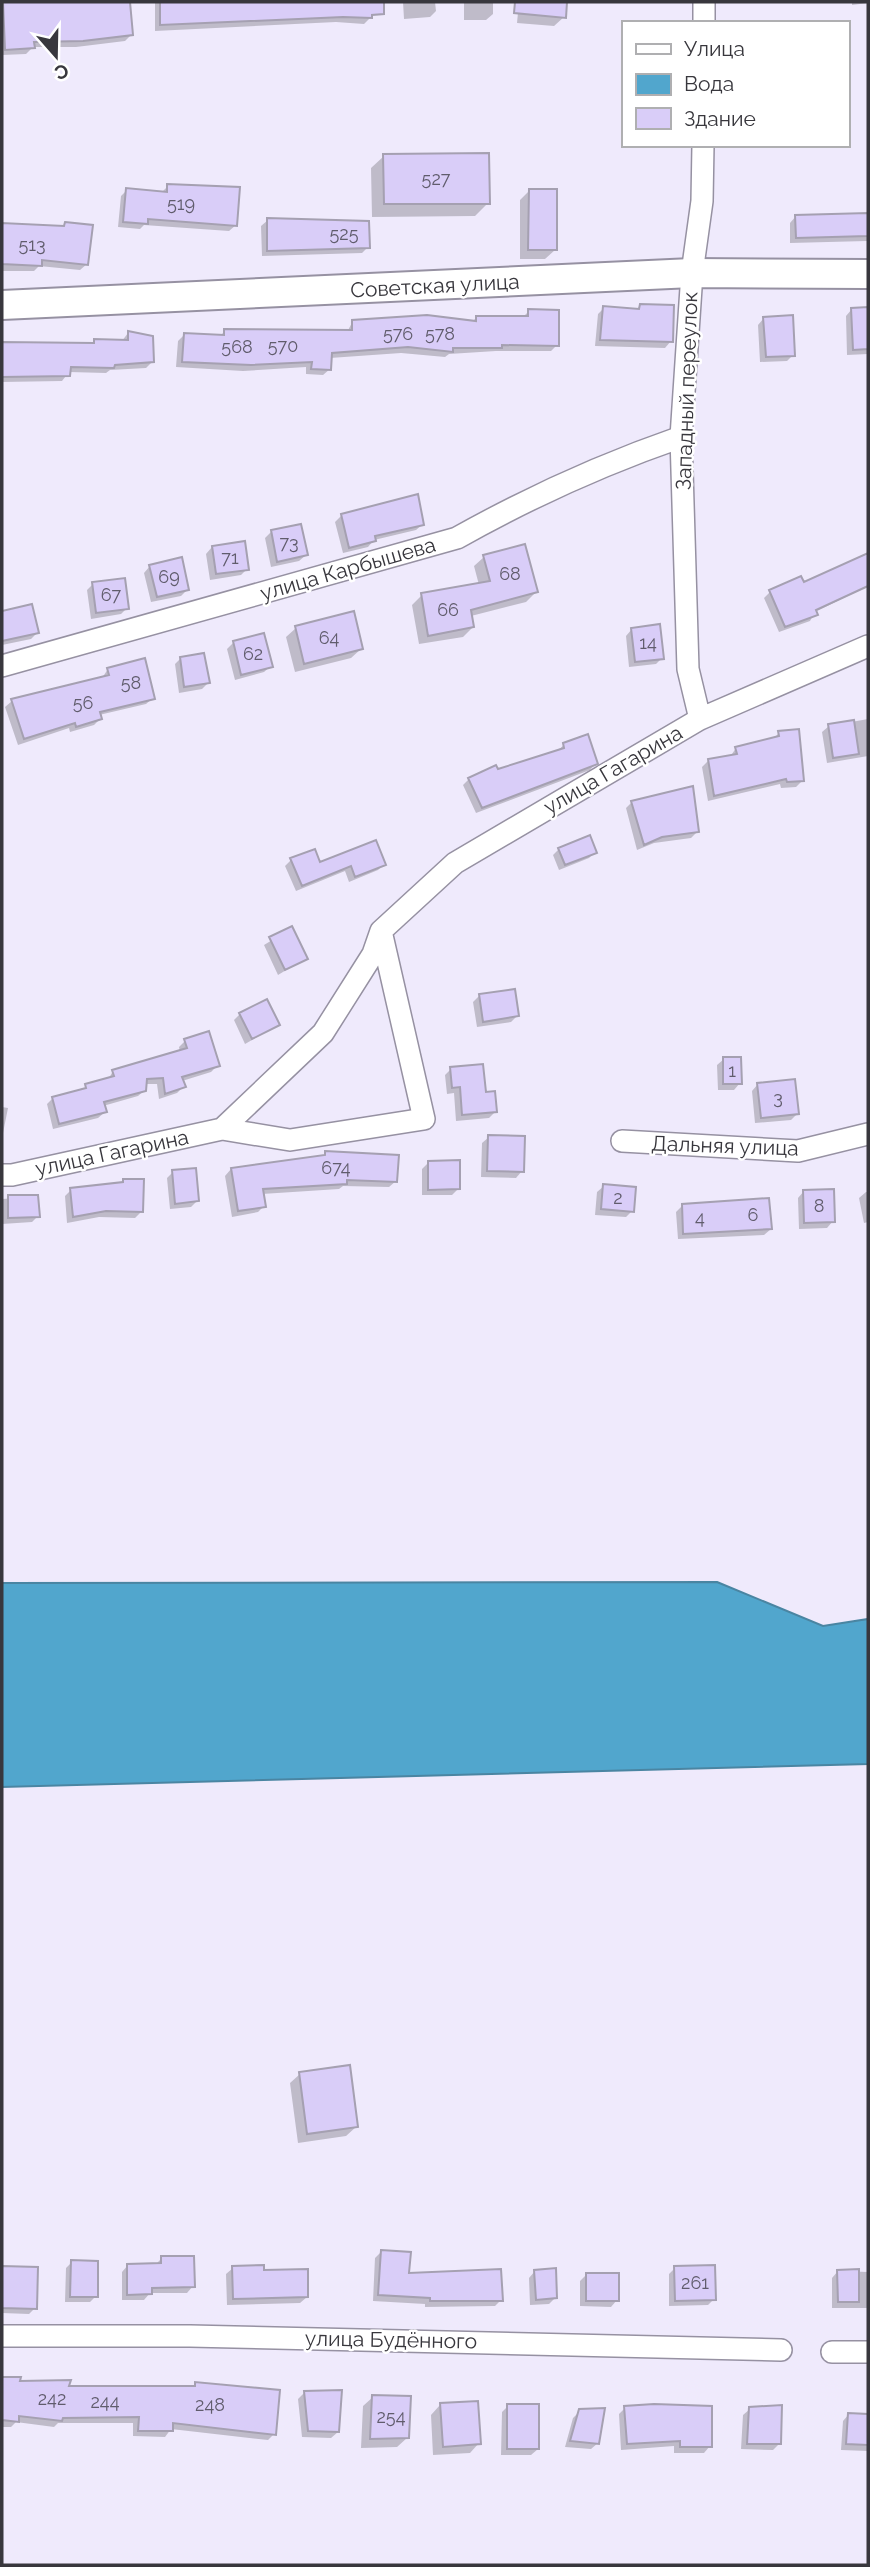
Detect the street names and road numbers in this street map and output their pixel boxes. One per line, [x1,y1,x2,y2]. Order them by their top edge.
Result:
street label: Советская улица [350,269,520,302]
street label: Западный переулок [671,291,702,491]
street label: улица Карбышева [257,532,438,606]
street label: улица Гагарина [539,720,687,819]
street label: улица Гагарина [33,1124,191,1181]
street label: Дальняя улица [651,1130,799,1161]
street label: улица Будённого [305,2325,477,2354]

